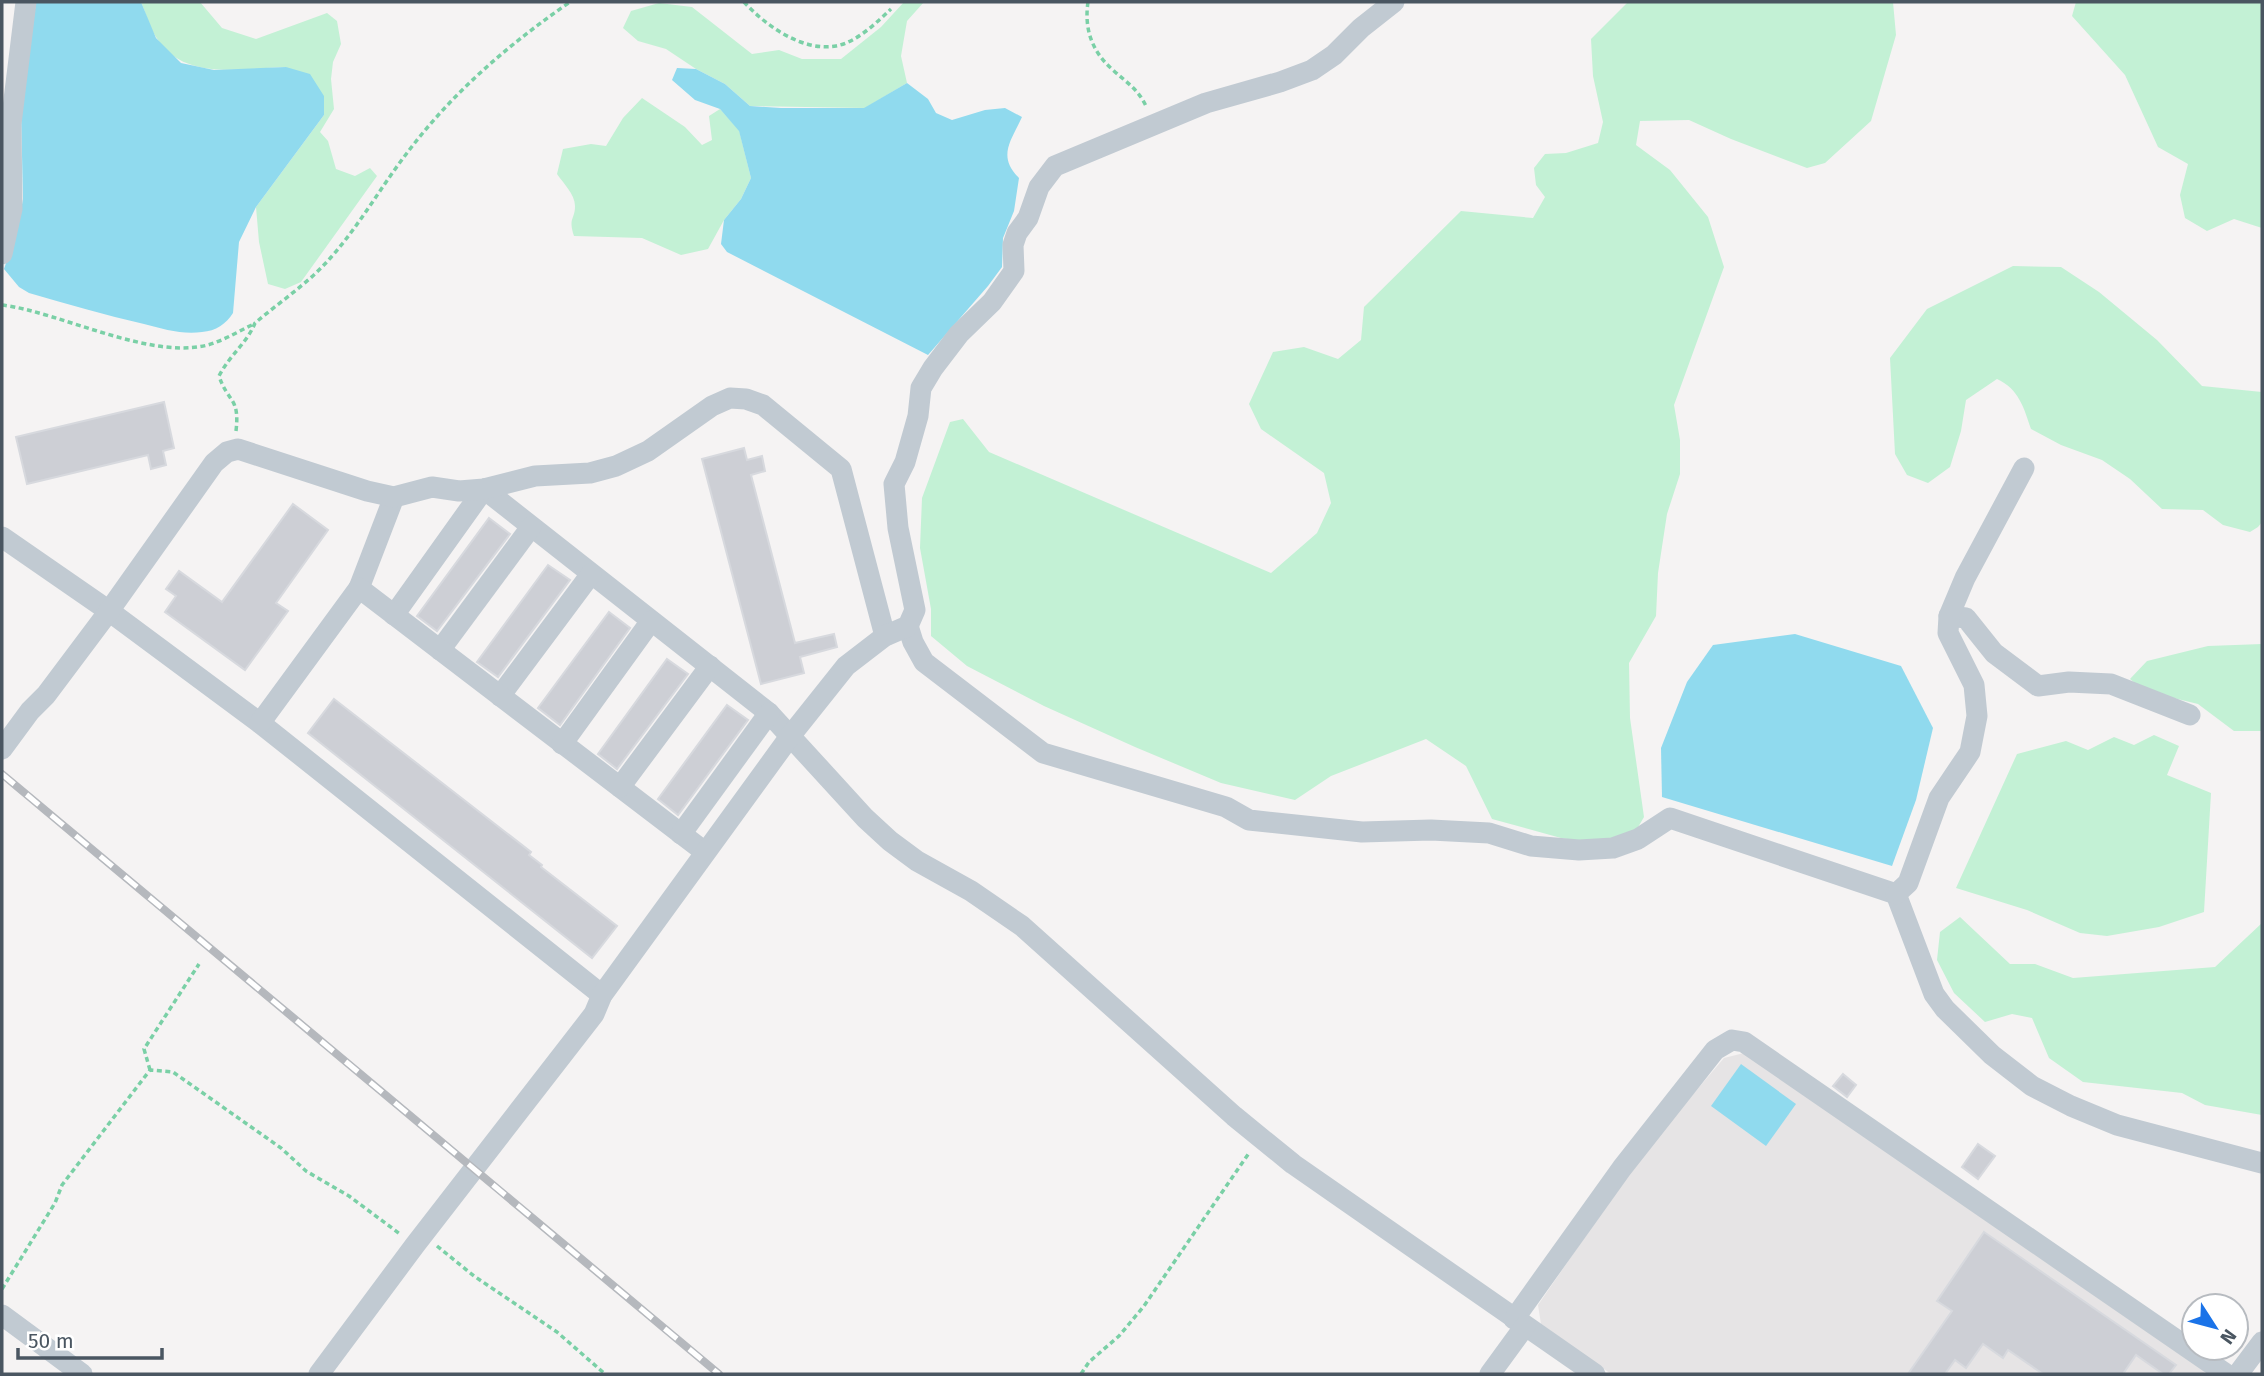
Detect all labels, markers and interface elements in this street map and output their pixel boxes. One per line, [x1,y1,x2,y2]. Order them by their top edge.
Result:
north arrow [2180,1292,2250,1362]
scale bar [18,1316,161,1360]
text: N [2215,1325,2241,1349]
text: 50 m [28,1328,74,1354]

